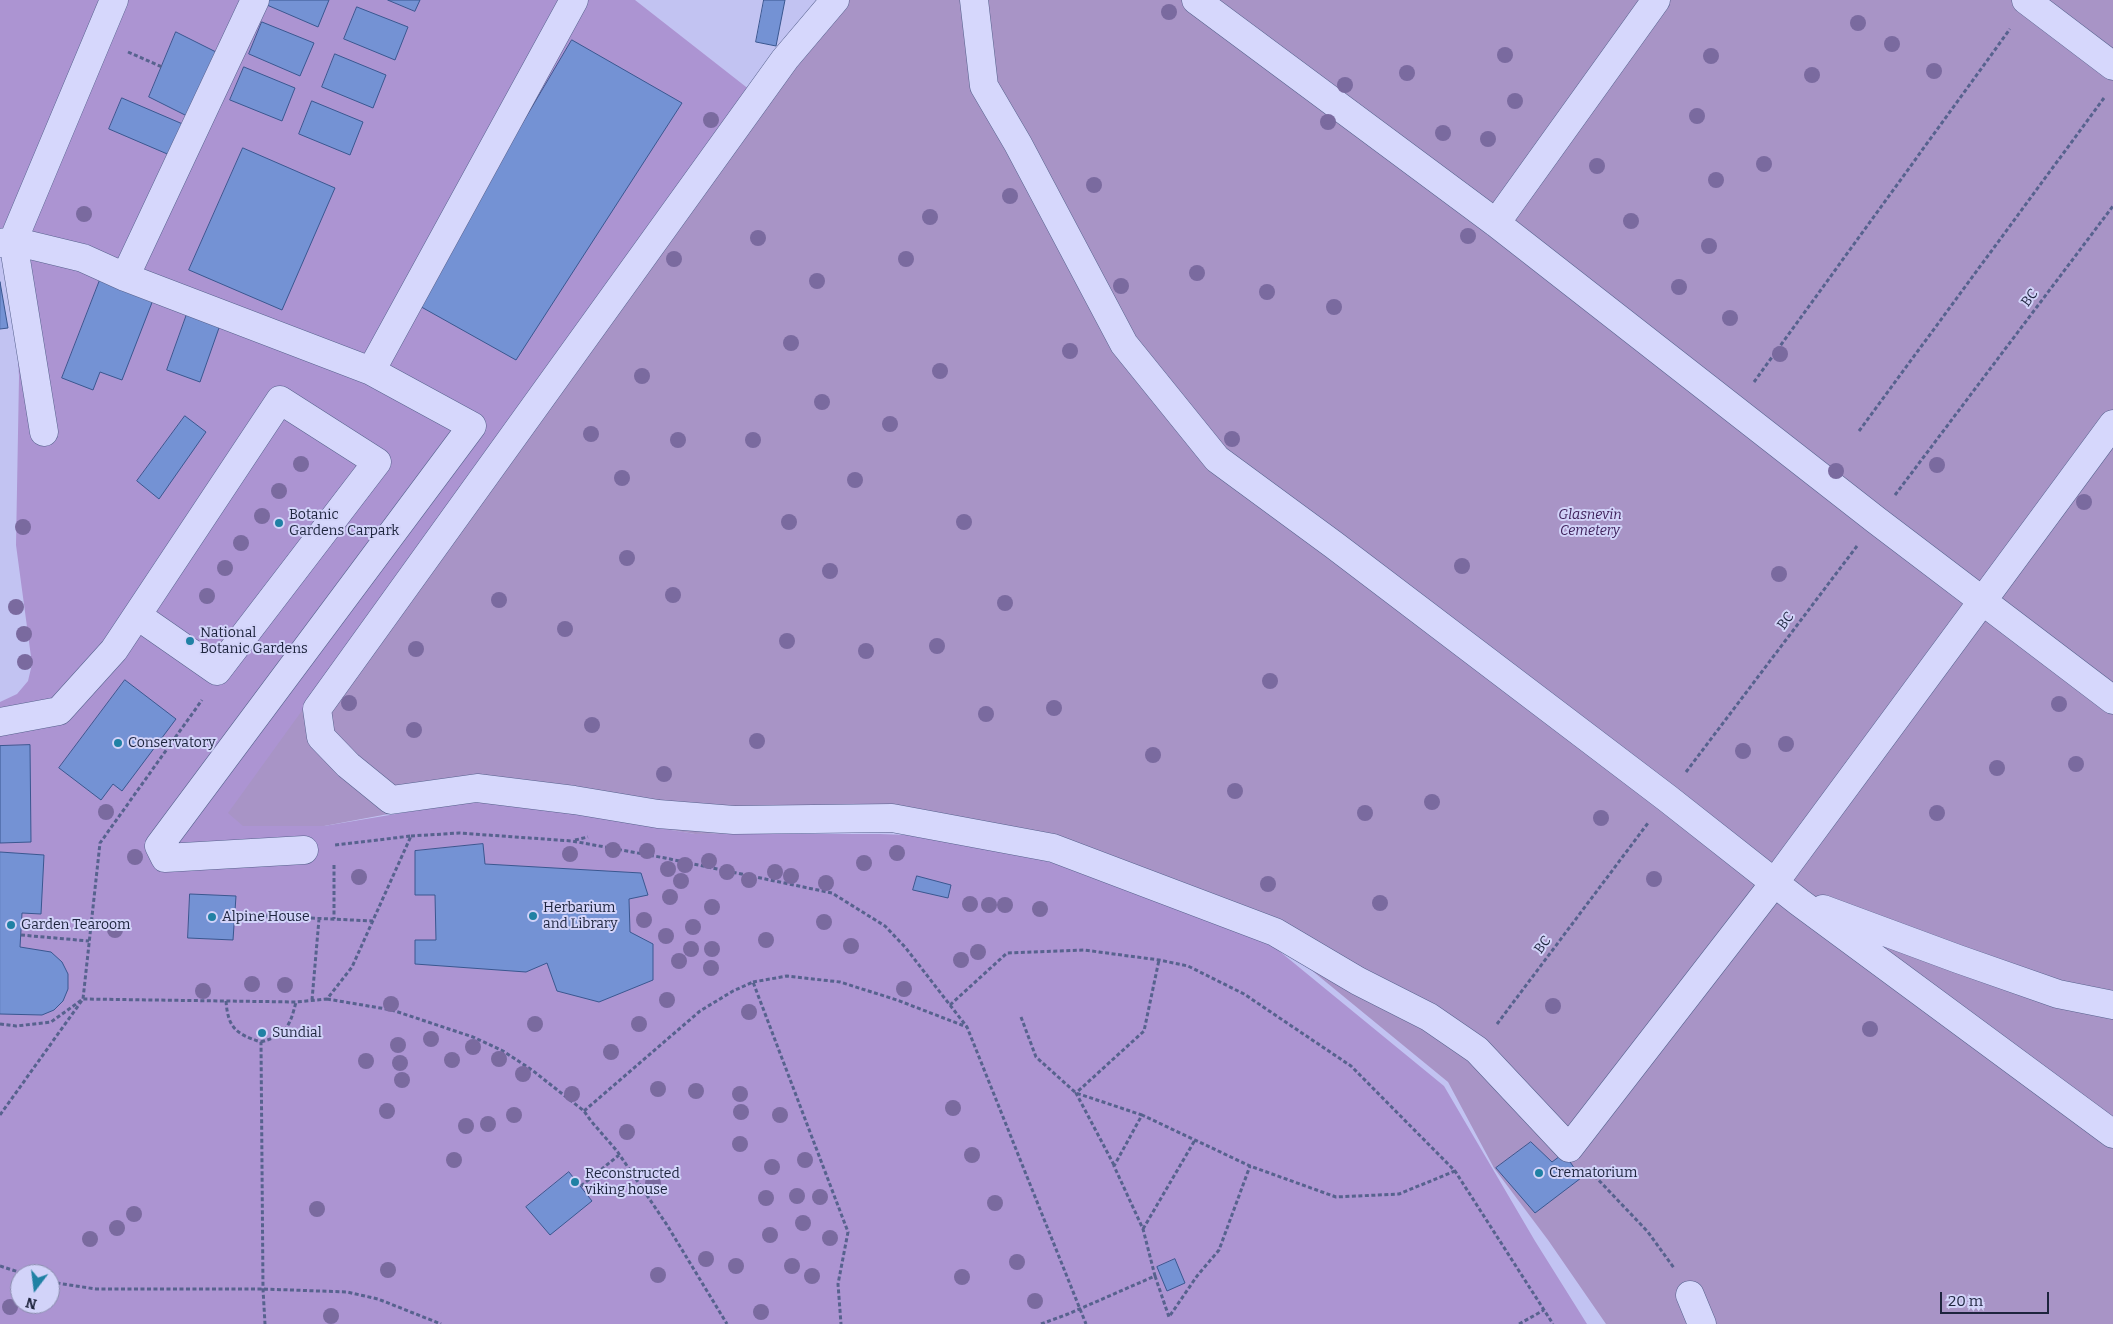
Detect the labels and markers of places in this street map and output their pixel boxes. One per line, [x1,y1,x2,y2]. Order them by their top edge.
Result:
place label: Botanic Gardens Carpark [289,507,399,540]
marker: Botanic Gardens Carpark [273,517,285,529]
place label: National Botanic Gardens [200,625,308,658]
marker: National Botanic Gardens [184,635,196,647]
place label: Conservatory [128,735,216,751]
marker: Conservatory [112,737,124,749]
place label: Herbarium and Library [543,900,618,932]
place label: Alpine House [222,909,310,925]
marker: Herbarium and Library [527,910,539,922]
marker: Alpine House [206,911,218,923]
place label: Garden Tearoom [21,917,130,933]
marker: Garden Tearoom [5,919,17,931]
place label: Sundial [272,1025,322,1041]
marker: Sundial [256,1027,268,1039]
place label: Crematorium [1549,1165,1637,1181]
place label: Reconstructed viking house [585,1166,680,1198]
marker: Crematorium [1533,1167,1545,1179]
marker: Reconstructed viking house [569,1176,581,1188]

